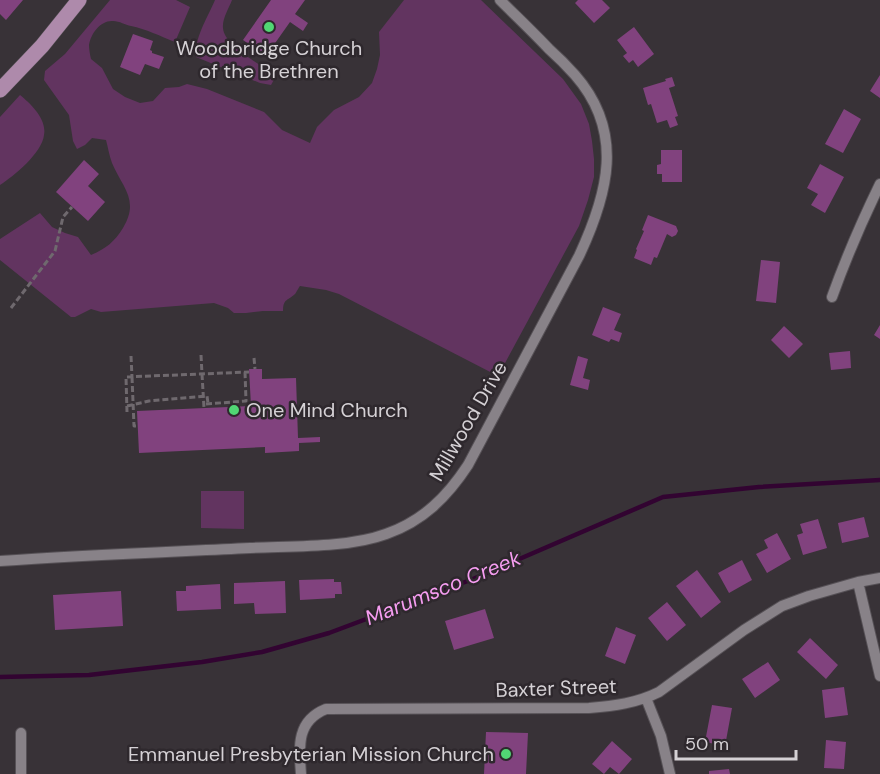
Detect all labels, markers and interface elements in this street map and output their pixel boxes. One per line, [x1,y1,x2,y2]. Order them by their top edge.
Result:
marker: Woodbridge Church of the Brethren [262,20,276,34]
place label: Woodbridge Church of the Brethren [176,35,362,84]
street label: Millwood Drive [423,356,513,486]
place label: One Mind Church [246,397,408,423]
marker: One Mind Church [227,403,241,417]
water label: Marumsco Creek [361,544,525,632]
street label: Baxter Street [495,673,617,703]
scale bar [676,723,796,761]
text: 50 m [685,732,729,756]
place label: Emmanuel Presbyterian Mission Church [128,741,494,767]
marker: Emmanuel Presbyterian Mission Church [499,747,513,761]

